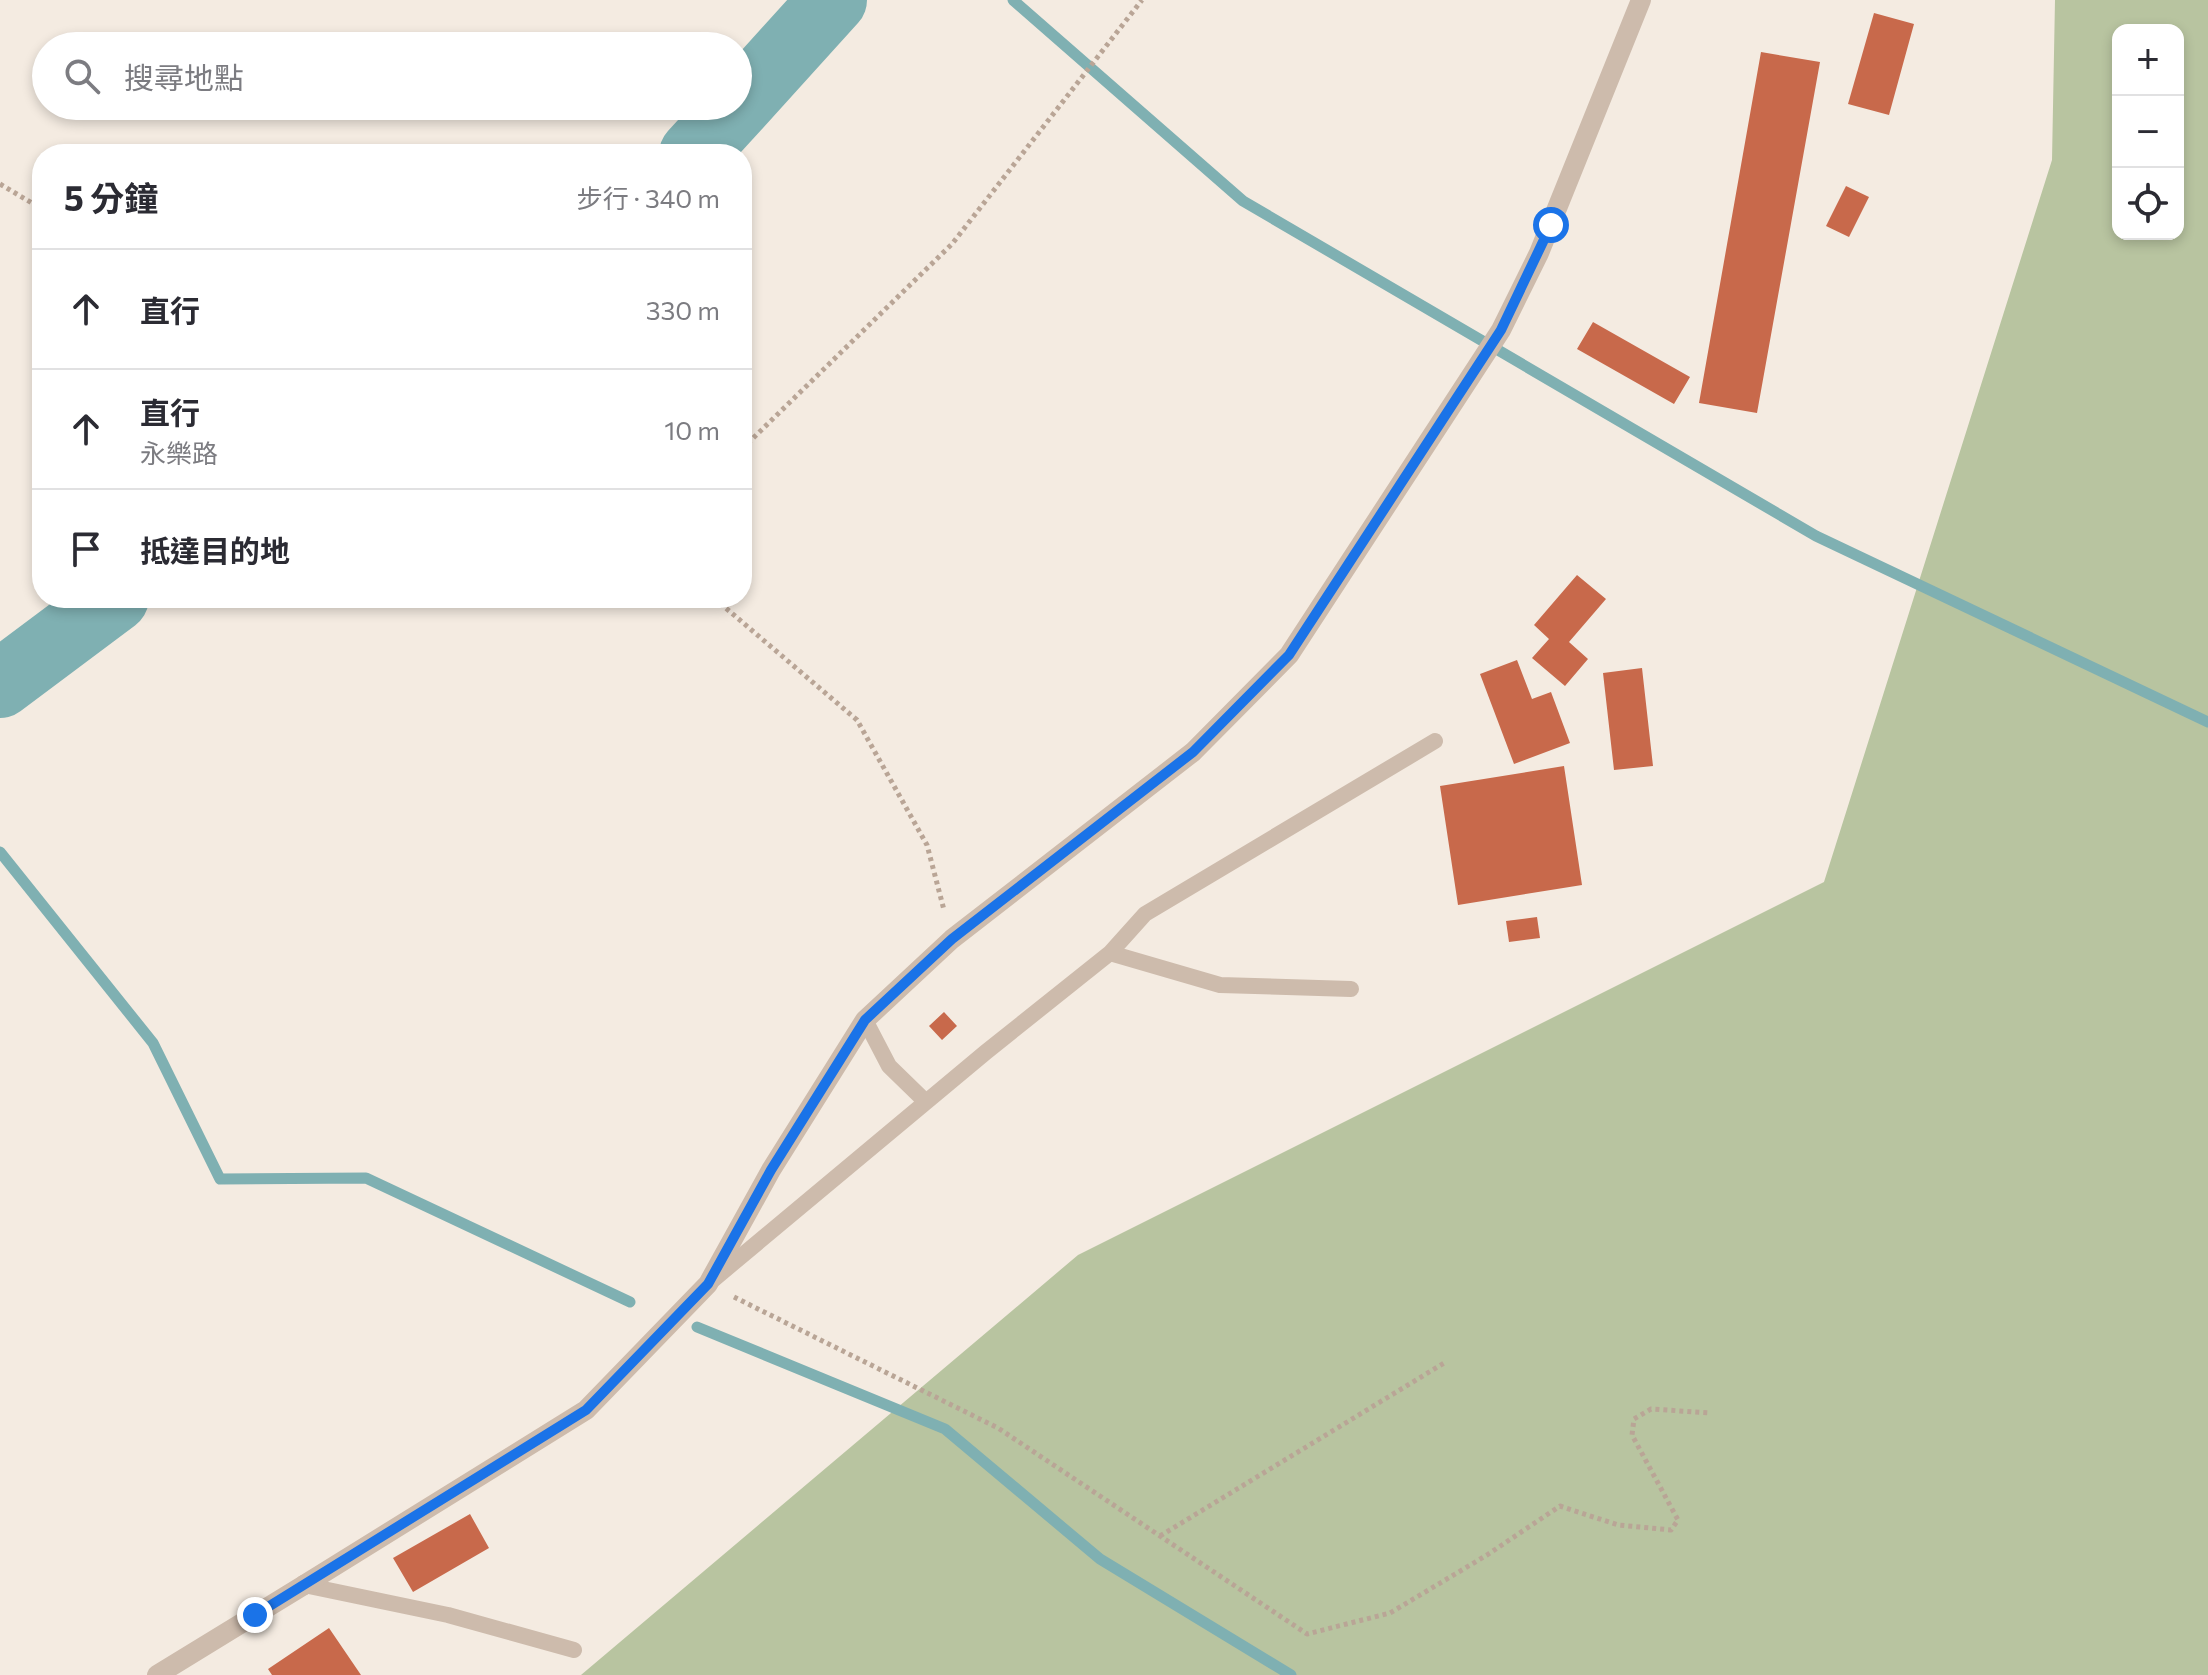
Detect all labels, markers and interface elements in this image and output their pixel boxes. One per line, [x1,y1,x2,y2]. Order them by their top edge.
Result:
map controls [2112,24,2184,240]
button: + [2112,24,2184,96]
search box [32,32,752,120]
icon: search [60,54,104,98]
text: 搜尋地點 [124,58,244,95]
button: − [2112,96,2184,168]
button: locate [2112,168,2184,240]
text: 5 分鐘 [64,176,158,218]
text: 步行 · 340 m [577,182,720,213]
route start [1533,207,1569,243]
icon: ahead [64,287,108,331]
text: 直行 [140,291,200,328]
text: 330 m [646,294,720,325]
text: 直行 [140,393,200,430]
icon: ahead [64,407,108,451]
text: 10 m [664,414,720,445]
text: 永樂路 [140,437,218,468]
icon: arrive [64,527,108,571]
text: 抵達目的地 [140,531,290,568]
route end [237,1597,273,1633]

